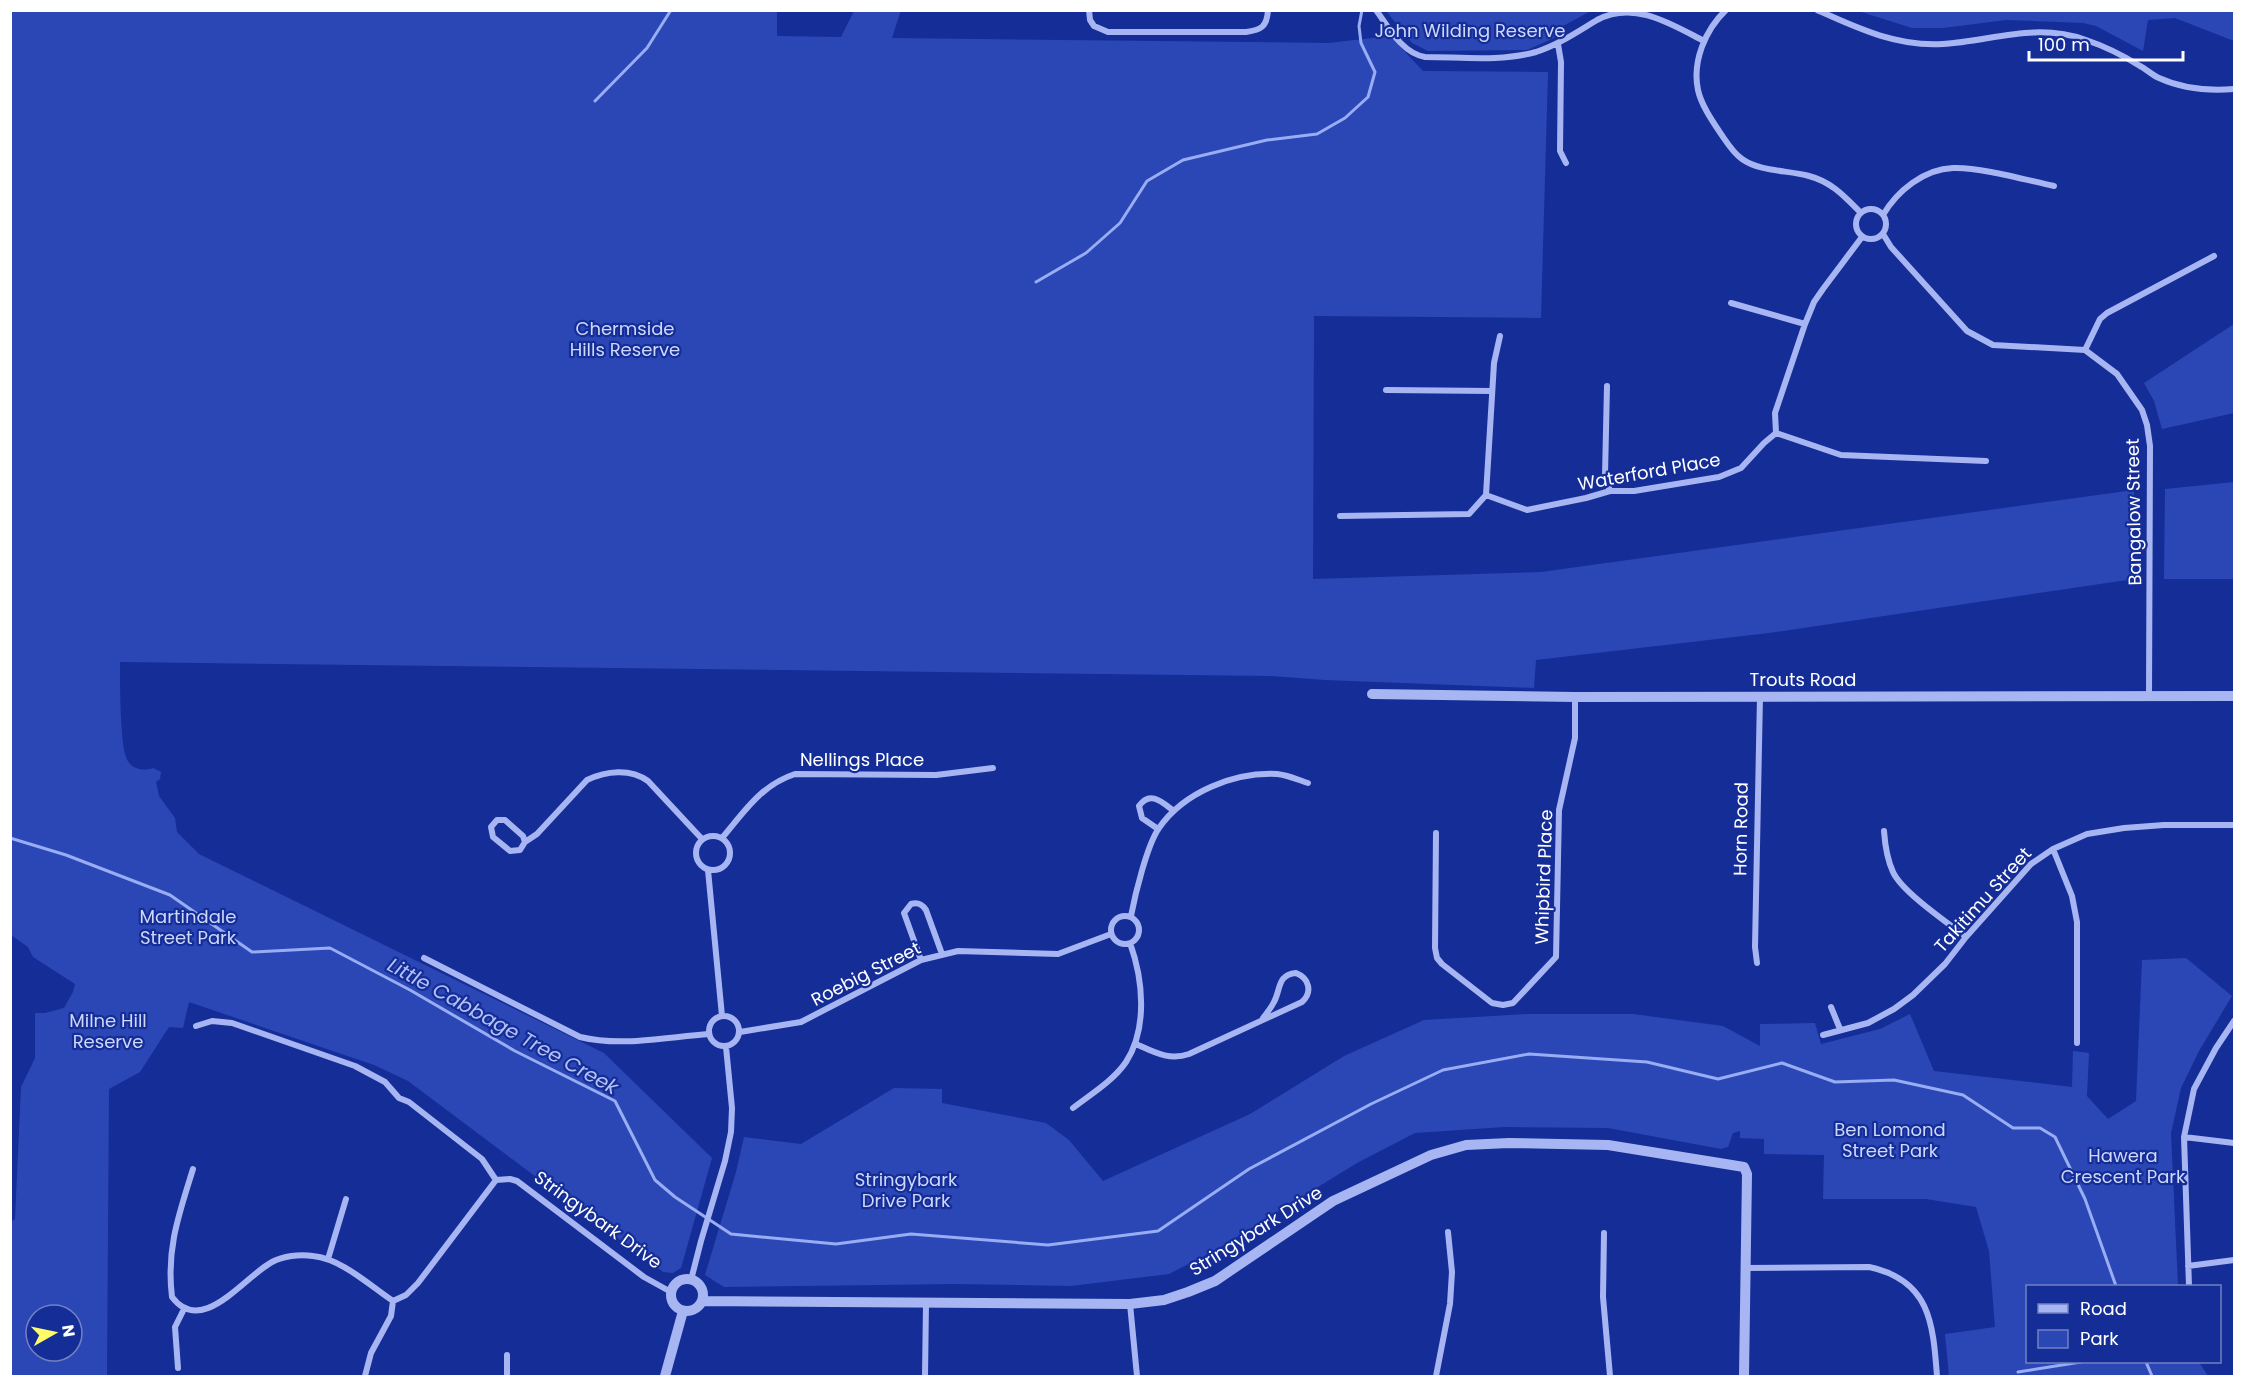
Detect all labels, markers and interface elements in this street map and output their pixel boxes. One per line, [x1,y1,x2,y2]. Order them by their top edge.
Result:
park label: John Wilding Reserve [1374,18,1566,43]
scale bar [2029,24,2184,62]
text: 100 m [2038,32,2090,57]
park label: Chermside Hills Reserve [570,316,680,362]
street label: Bangalow Street [2120,438,2147,586]
street label: Waterford Place [1576,447,1722,496]
street label: Trouts Road [1749,667,1857,692]
street label: Nellings Place [800,747,924,772]
street label: Horn Road [1727,782,1754,876]
street label: Whipbird Place [1529,809,1558,945]
street label: Takitimu Street [1928,841,2037,958]
park label: Martindale Street Park [140,904,237,950]
street label: Roebig Street [807,935,925,1012]
water label: Little Cabbage Tree Creek [383,951,625,1102]
park label: Milne Hill Reserve [69,1008,147,1054]
park label: Ben Lomond Street Park [1834,1117,1946,1163]
park label: Hawera Crescent Park [2061,1143,2186,1189]
street label: Stringybark Drive [529,1165,667,1274]
park label: Stringybark Drive Park [855,1167,958,1213]
street label: Stringybark Drive [1185,1180,1327,1282]
legend [2026,1285,2221,1363]
text: Road [2080,1296,2127,1321]
north arrow [24,1303,84,1363]
text: N [56,1323,81,1338]
text: Park [2080,1326,2119,1351]

